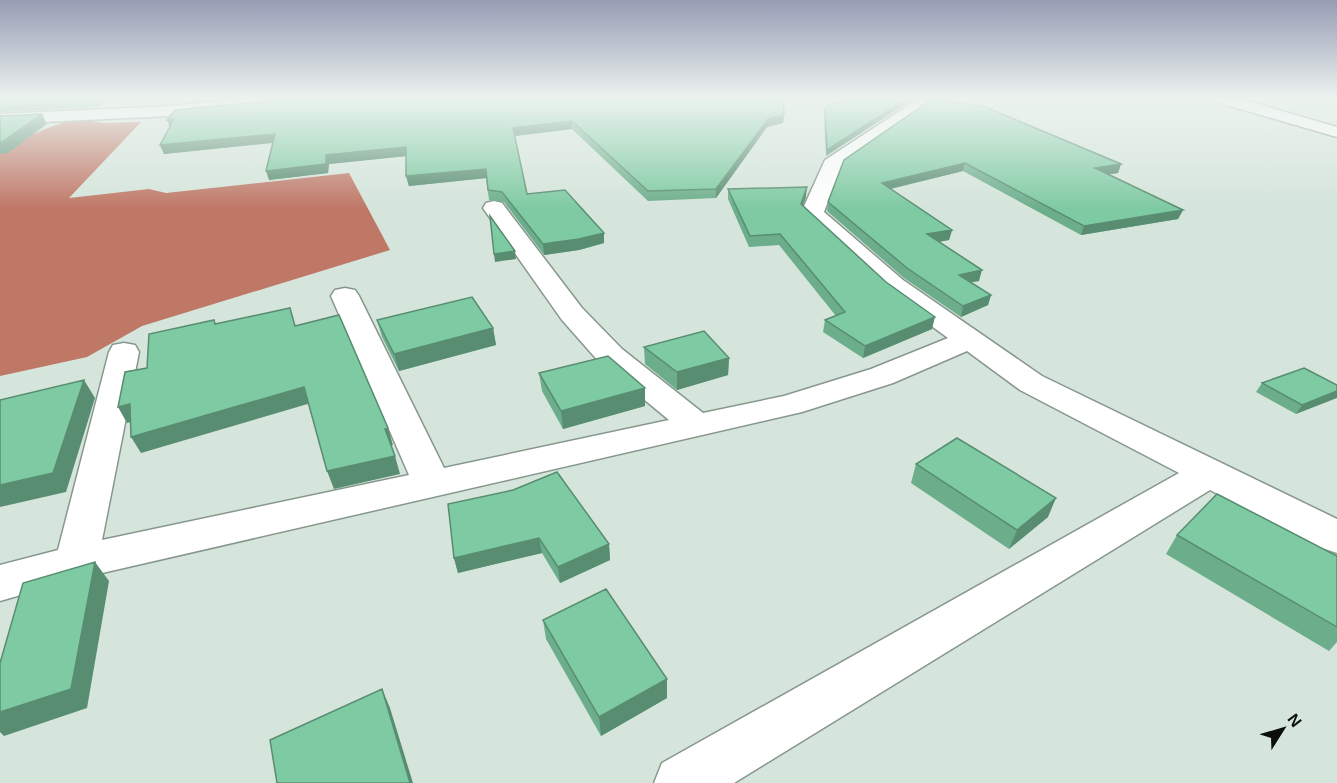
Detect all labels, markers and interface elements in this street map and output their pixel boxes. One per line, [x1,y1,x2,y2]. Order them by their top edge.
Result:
north arrow [1253,699,1313,759]
text: N [1284,711,1305,730]

